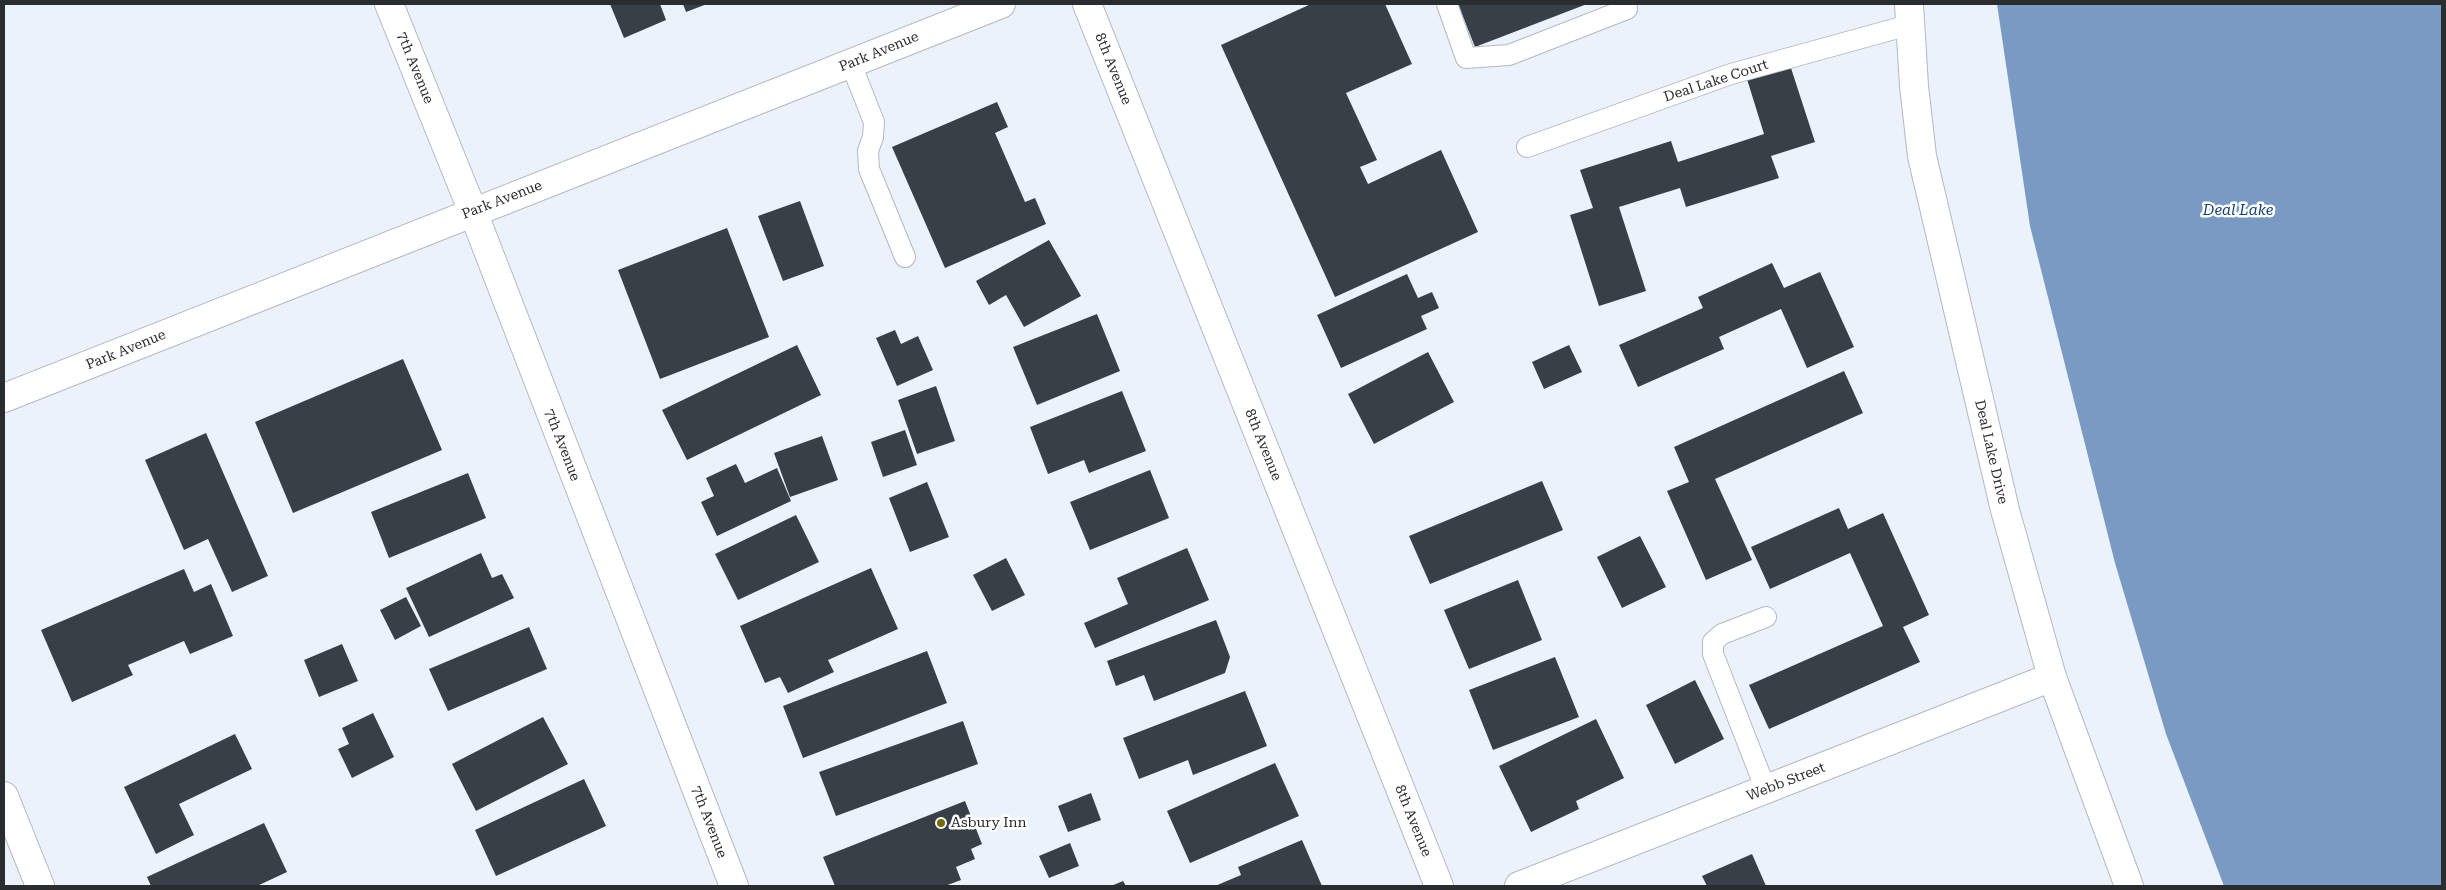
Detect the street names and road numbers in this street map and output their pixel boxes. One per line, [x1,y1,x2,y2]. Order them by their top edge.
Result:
street label: Park Avenue [837,28,921,76]
street label: 7th Avenue [393,30,437,106]
street label: 8th Avenue [1091,31,1135,107]
street label: Deal Lake Court [1662,56,1770,106]
street label: Park Avenue [460,177,544,223]
street label: Park Avenue [84,326,168,374]
street label: Deal Lake Drive [1971,398,2011,506]
street label: 7th Avenue [541,407,583,483]
street label: 8th Avenue [1241,407,1285,483]
street label: Webb Street [1744,759,1828,805]
street label: 8th Avenue [1391,783,1435,859]
street label: 7th Avenue [688,784,730,860]

